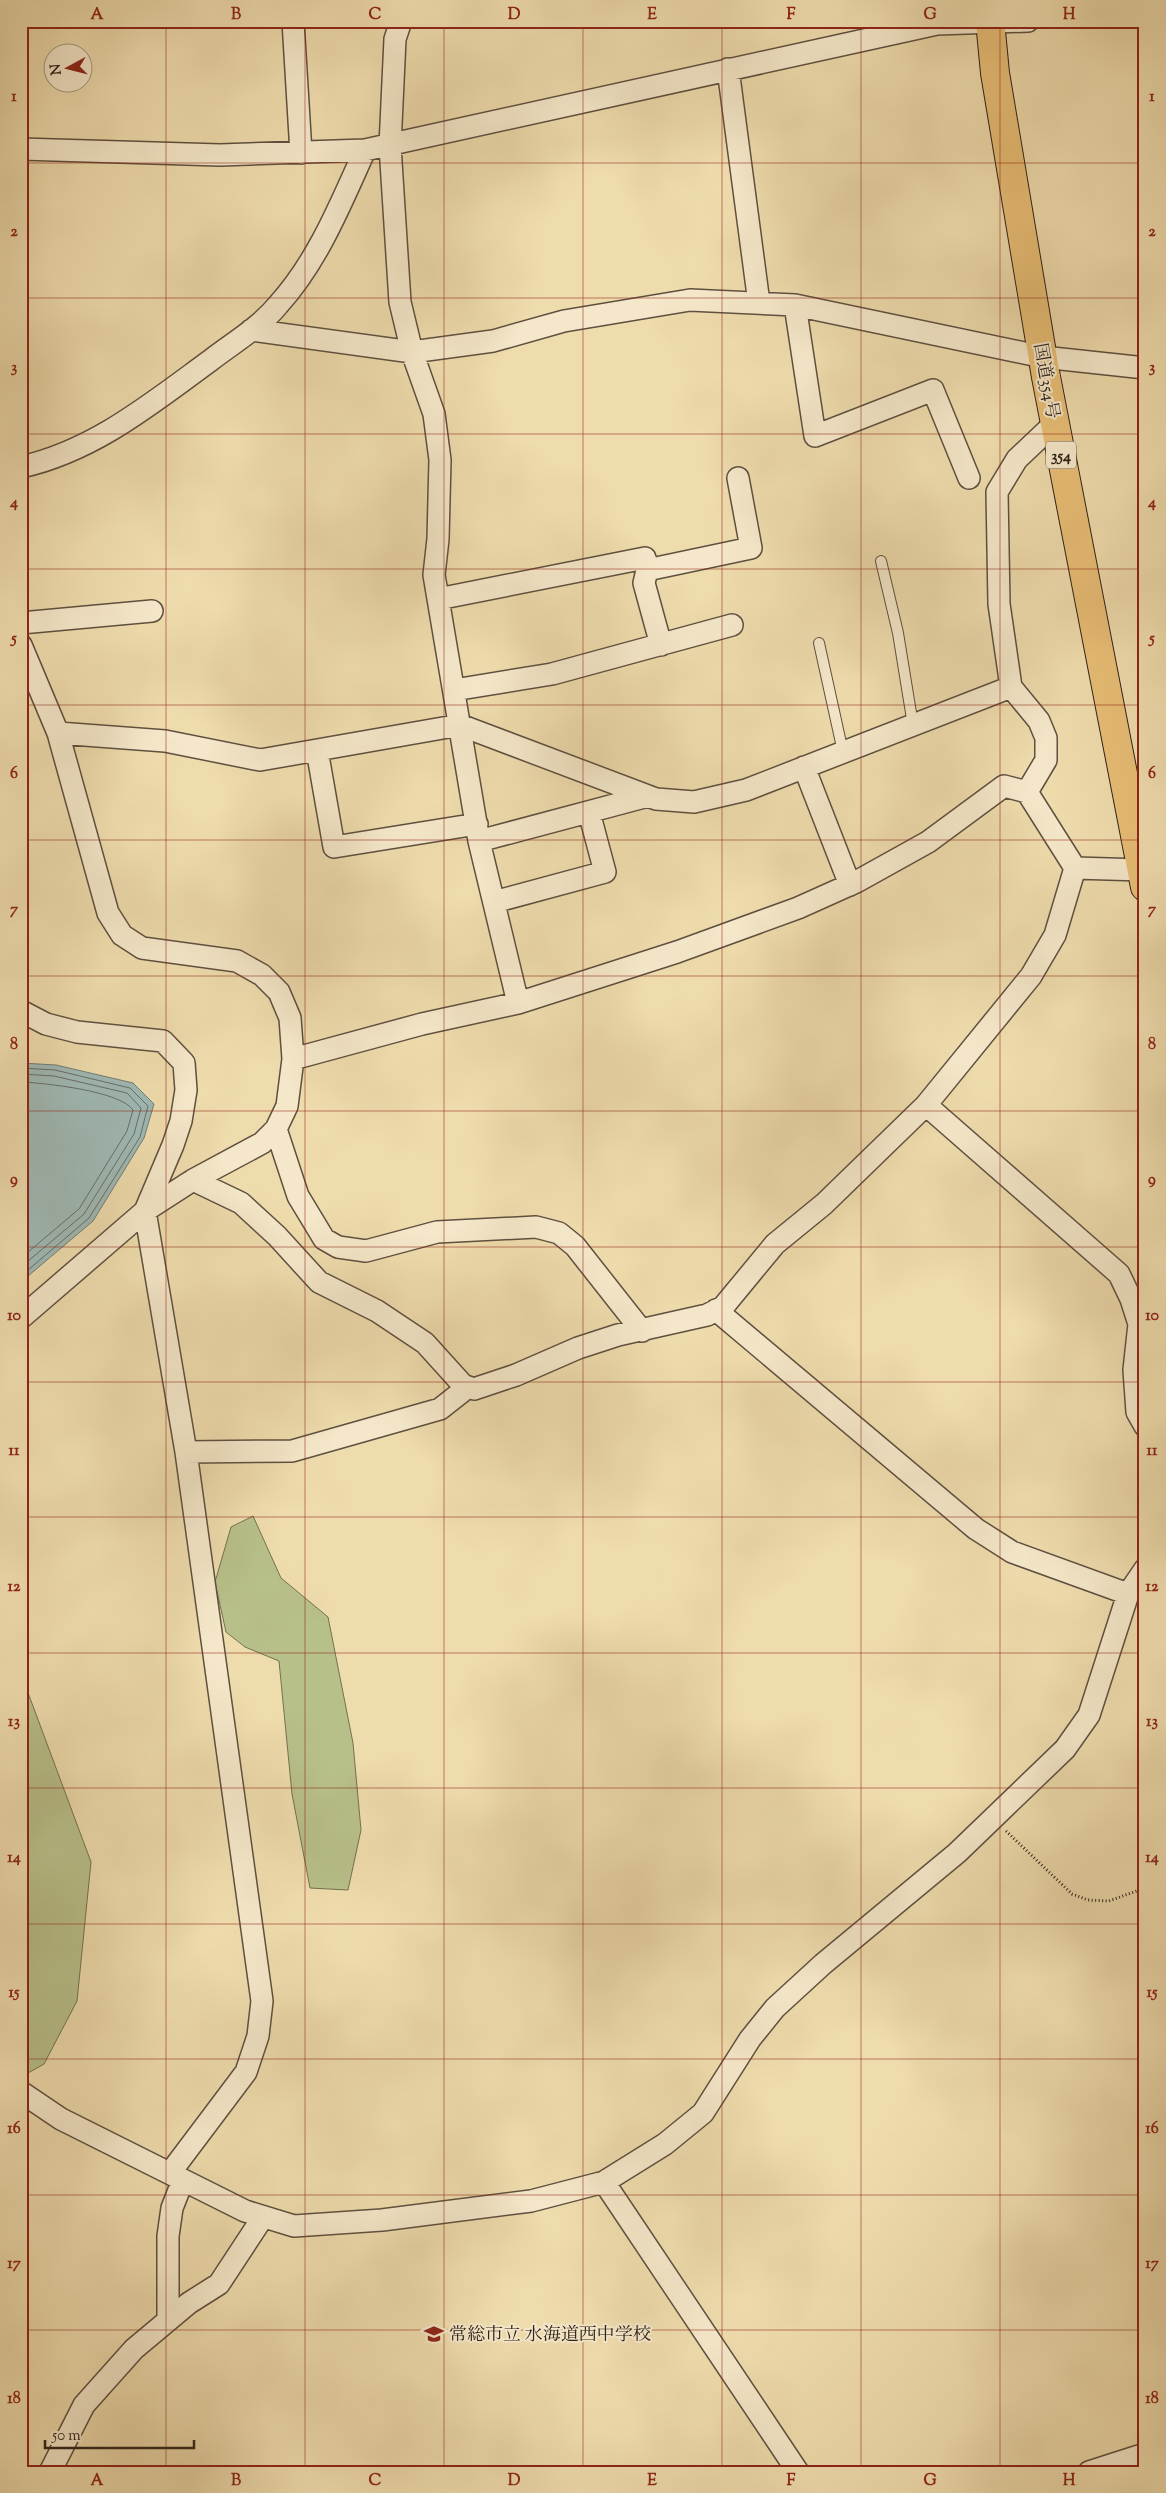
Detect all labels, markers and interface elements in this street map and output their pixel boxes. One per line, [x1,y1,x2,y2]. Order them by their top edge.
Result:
text: A [91,4,104,27]
text: B [231,4,241,27]
text: C [369,4,382,27]
text: D [508,4,521,27]
text: E [647,4,657,27]
text: F [787,4,796,27]
text: G [923,4,937,27]
text: H [1063,4,1076,27]
north arrow [42,42,92,92]
text: N [46,63,68,76]
text: 1 [11,86,17,109]
text: 1 [1149,86,1155,109]
text: 2 [10,221,18,244]
text: 2 [1148,221,1156,244]
street label: 国道354号 [1026,341,1064,421]
text: 3 [11,357,18,380]
text: 3 [1149,357,1156,380]
road number: 354 [1046,442,1076,468]
text: 4 [9,492,18,515]
text: 4 [1147,492,1156,515]
text: 5 [9,628,17,651]
text: 5 [1147,628,1155,651]
text: 6 [10,763,18,786]
text: 6 [1148,763,1156,786]
text: 7 [10,899,19,922]
text: 7 [1148,899,1157,922]
text: 8 [10,1034,18,1057]
text: 8 [1148,1034,1156,1057]
text: 9 [10,1169,18,1192]
text: 9 [1148,1169,1156,1192]
text: 10 [7,1305,21,1328]
text: 10 [1145,1305,1159,1328]
text: 11 [9,1440,20,1463]
text: 11 [1147,1440,1158,1463]
text: 12 [8,1576,21,1599]
text: 12 [1146,1576,1159,1599]
text: 13 [8,1711,20,1734]
text: 13 [1146,1711,1158,1734]
text: 14 [7,1847,21,1870]
text: 14 [1145,1847,1159,1870]
text: 15 [9,1982,20,2005]
text: 15 [1147,1982,1158,2005]
text: 16 [7,2118,21,2141]
text: 16 [1145,2118,1159,2141]
text: 17 [7,2253,22,2276]
text: 17 [1145,2253,1160,2276]
school or university icon: 常総市立 水海道西中学校 [423,2323,445,2345]
place label: 常総市立 水海道西中学校 [449,2323,651,2349]
text: 18 [7,2388,21,2411]
text: 18 [1145,2388,1159,2411]
scale bar [45,2418,194,2450]
text: 50 m [51,2426,81,2447]
text: A [91,2470,104,2493]
text: B [231,2470,241,2493]
text: C [369,2470,382,2493]
text: D [508,2470,521,2493]
text: E [647,2470,657,2493]
text: F [787,2470,796,2493]
text: G [923,2470,937,2493]
text: H [1063,2470,1076,2493]

